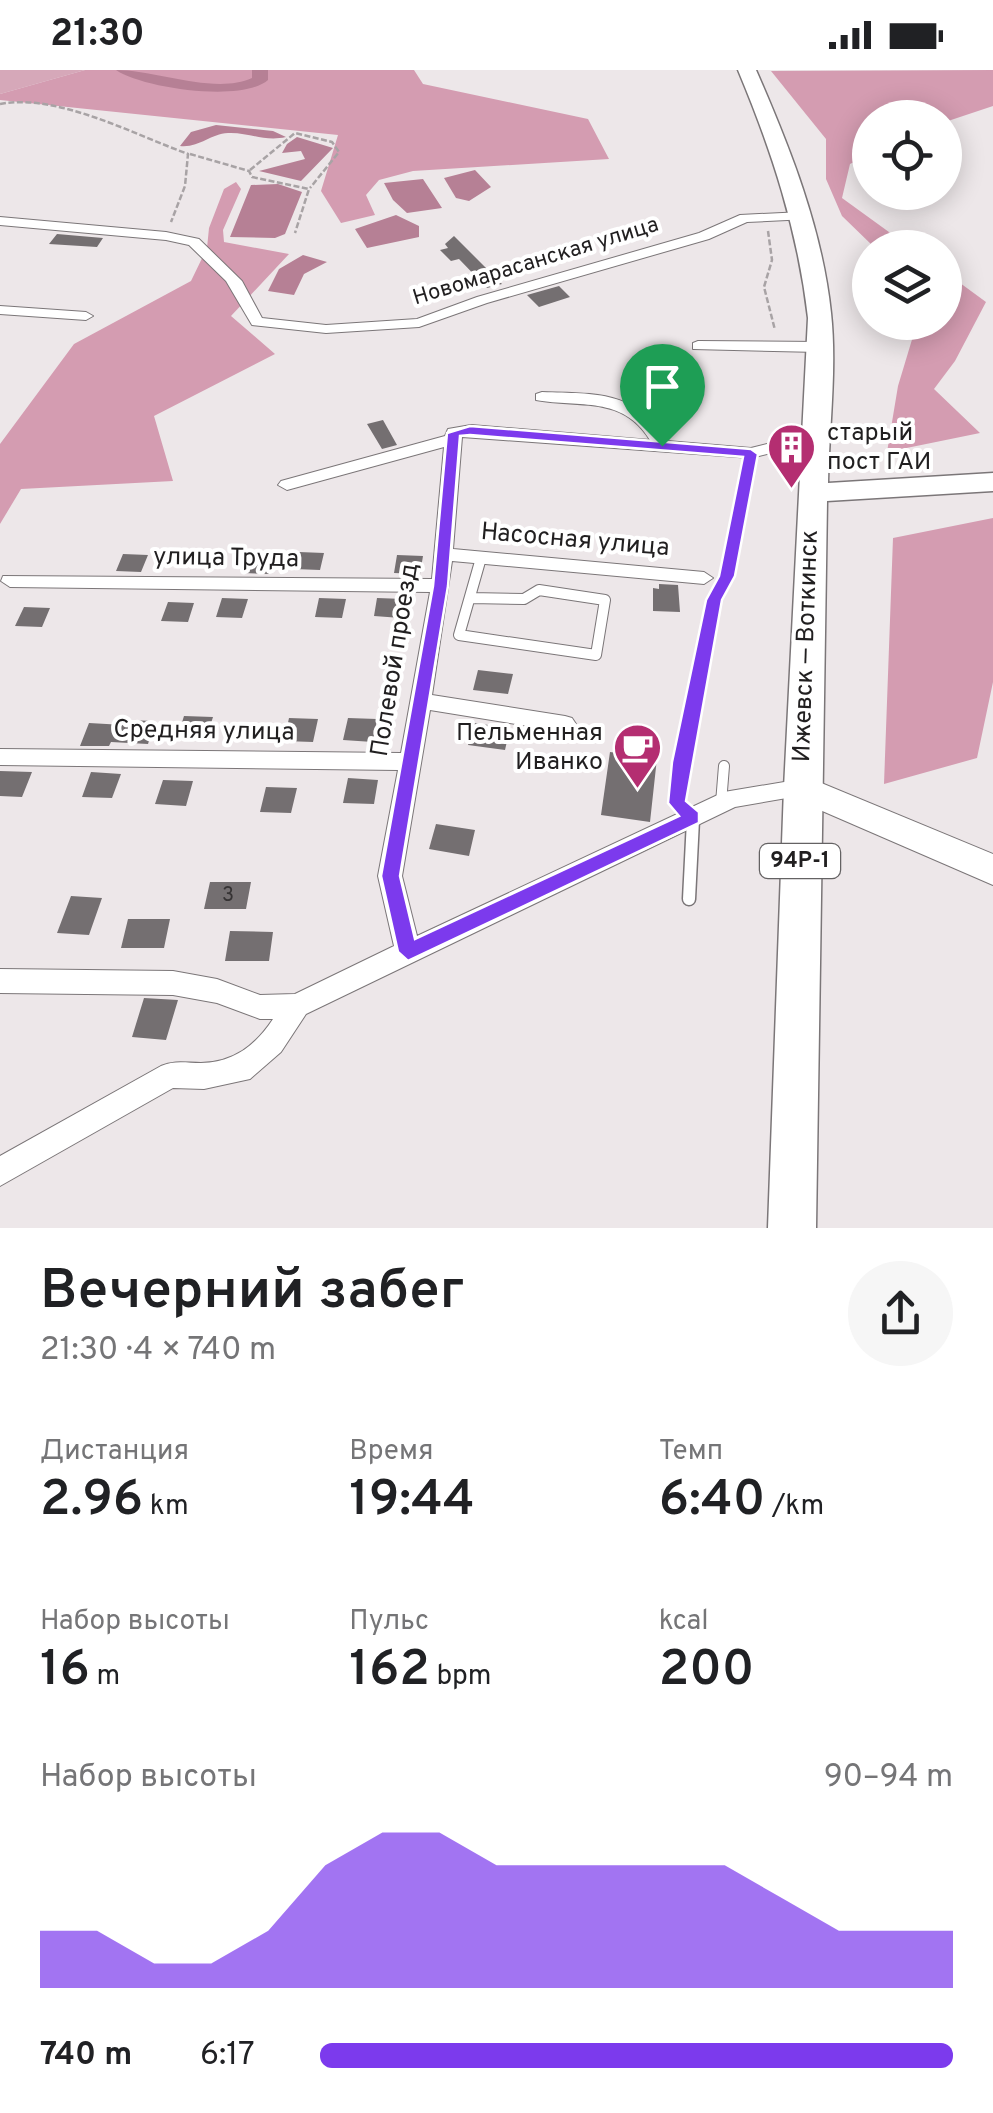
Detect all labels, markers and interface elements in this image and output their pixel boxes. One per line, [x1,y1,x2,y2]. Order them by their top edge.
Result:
text: 21:30 [50,11,145,60]
map controls [852,100,962,340]
button: locate [852,100,962,210]
street label: Новомарасанская улица [410,212,662,312]
button: layers [852,230,962,340]
pin [620,344,705,447]
icon: arrive [635,359,690,414]
place label: старый пост ГАИ [827,418,931,479]
building icon: старый пост ГАИ [766,422,818,490]
street label: Насосная улица [479,517,671,565]
street label: Ижевск — Воткинск [787,529,827,763]
street label: улица Труда [153,542,299,576]
street label: Полевой проезд [365,561,427,759]
street label: Средняя улица [113,714,295,750]
place label: Пельменная Иванко [456,718,603,779]
cafe icon: Пельменная Иванко [612,722,664,790]
road number: 94Р-1 [760,844,840,878]
house number: 3 [222,883,234,909]
text: Вечерний забег [40,1258,464,1328]
button: share [848,1261,953,1366]
text: 21:30 · 4 × 740 m [40,1331,276,1371]
text: Дистанция [40,1434,189,1470]
text: Время [349,1434,434,1470]
text: Темп [659,1434,723,1470]
text: 2.96 [40,1470,143,1533]
text: 19:44 [349,1470,475,1533]
text: 6:40 [659,1470,765,1533]
text: km [143,1489,189,1525]
text: /km [765,1489,824,1525]
text: Набор высоты [40,1604,230,1640]
text: Пульс [349,1604,429,1640]
text: kcal [659,1604,708,1640]
text: 16 [40,1640,90,1703]
text: 162 [349,1640,430,1703]
text: 200 [659,1640,754,1703]
text: m [90,1659,120,1695]
text: bpm [430,1659,491,1695]
text: Набор высоты [40,1758,257,1798]
text: 90–94 m [824,1758,953,1798]
text: 740 m [40,2036,132,2076]
text: 6:17 [200,2036,255,2076]

